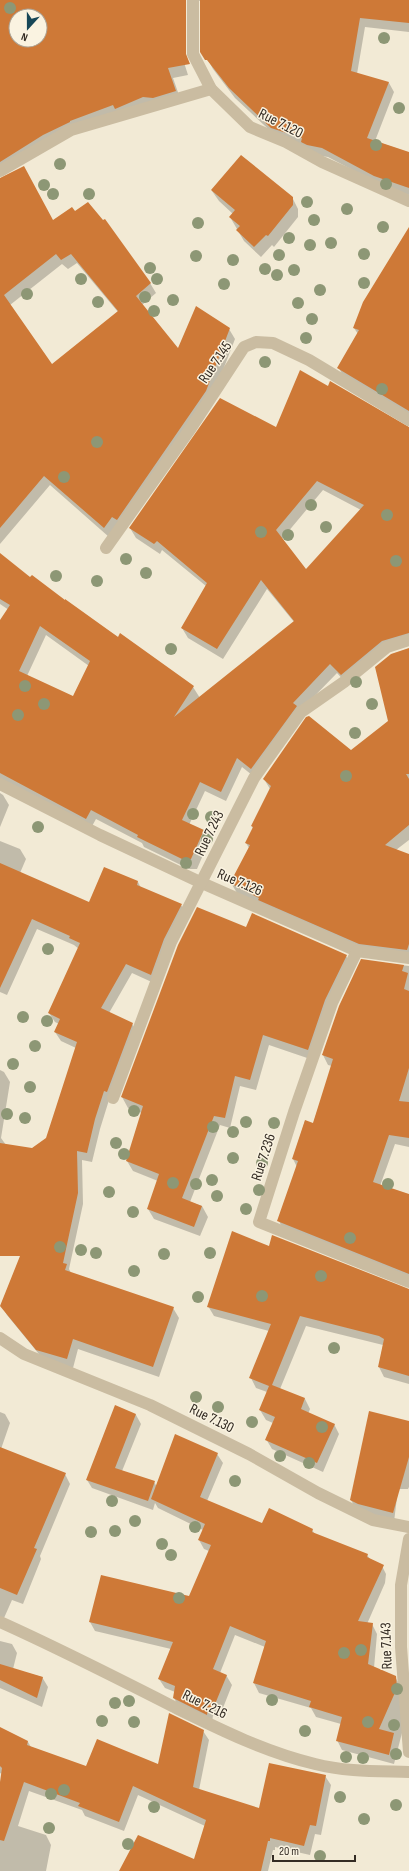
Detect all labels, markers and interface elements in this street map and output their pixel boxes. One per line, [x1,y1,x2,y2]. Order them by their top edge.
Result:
north arrow [8,8,48,48]
text: N [19,30,30,44]
street label: Rue 7.120 [255,104,306,143]
street label: Rue 7.145 [194,338,236,387]
street label: Rue 7.243 [190,807,229,859]
street label: Rue 7.126 [214,864,265,900]
street label: Rue 7.236 [247,1131,280,1183]
street label: Rue 7.130 [186,1400,237,1437]
street label: Rue 7.143 [376,1622,397,1670]
street label: Rue 7.216 [179,1685,230,1723]
scale bar [273,1837,355,1863]
text: 20 m [279,1844,299,1859]

